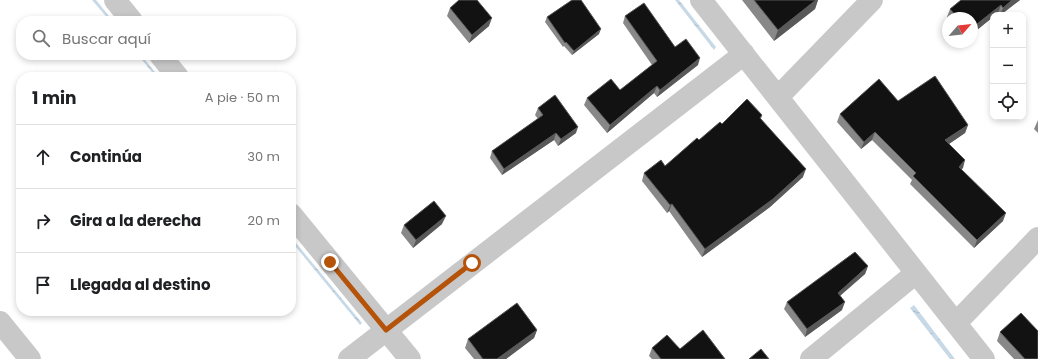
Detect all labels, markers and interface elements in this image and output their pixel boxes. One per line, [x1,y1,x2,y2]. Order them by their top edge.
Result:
north arrow [942,12,978,48]
map controls [990,12,1026,120]
button: + [990,12,1026,48]
search box [16,16,296,60]
icon: search [30,27,52,49]
text: Buscar aquí [62,28,151,49]
button: − [990,48,1026,84]
button: locate [990,84,1026,120]
text: 1 min [32,86,76,110]
text: A pie · 50 m [205,88,280,107]
icon: ahead [32,146,54,168]
text: Continúa [70,146,142,167]
text: 30 m [247,147,280,166]
icon: right [32,210,54,232]
text: Gira a la derecha [70,210,201,231]
text: 20 m [247,211,280,230]
route end [321,253,339,271]
route start [463,254,481,272]
icon: arrive [32,274,54,296]
text: Llegada al destino [70,274,211,295]

